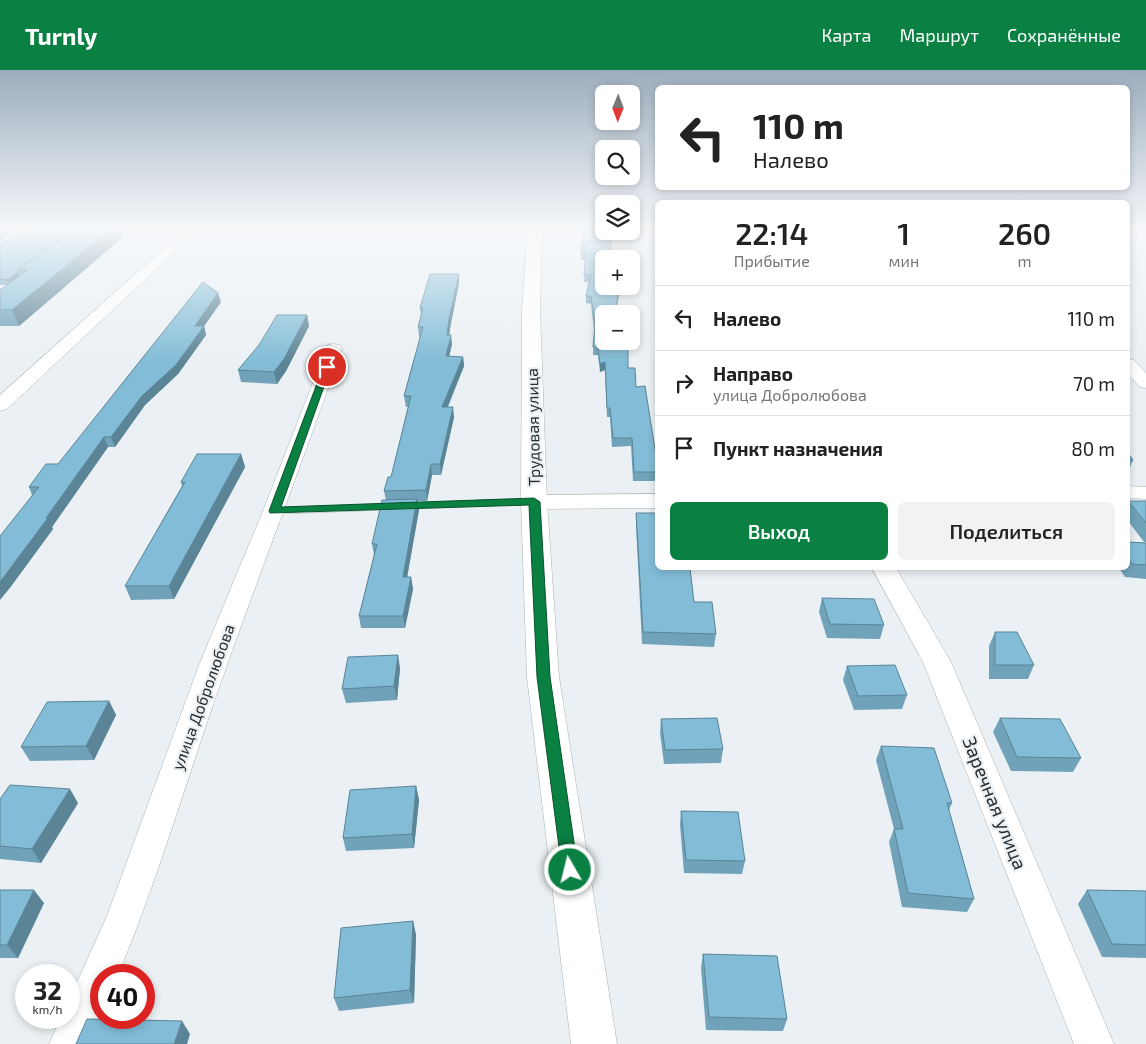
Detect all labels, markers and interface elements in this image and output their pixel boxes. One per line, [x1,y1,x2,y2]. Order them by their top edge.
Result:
text: Turnly [25,21,97,50]
text: Карта [821,24,871,46]
text: Маршрут [899,24,979,46]
text: Сохранённые [1007,24,1121,46]
north arrow [595,85,640,130]
map controls [595,85,640,350]
text: 110 m [753,104,844,146]
icon: left [670,105,735,170]
button: search [595,140,640,185]
text: Налево [753,146,829,172]
button: layers [595,195,640,240]
text: 22:14 [735,215,808,251]
text: 1 [898,215,910,251]
text: 260 [998,215,1051,251]
button: + [595,250,640,295]
text: Прибытие [734,251,810,270]
text: мин [889,251,919,270]
text: m [1018,251,1032,270]
icon: left [670,304,698,332]
button: − [595,305,640,350]
text: Налево [713,307,781,330]
text: 110 m [1068,307,1115,330]
pin [306,346,348,388]
icon: arrive [313,353,341,381]
text: Направо [713,362,793,385]
street label: Трудовая улица [522,368,544,486]
icon: right [670,369,698,397]
text: 70 m [1073,372,1115,395]
text: улица Добролюбова [713,385,867,404]
icon: arrive [670,434,698,462]
text: Пункт назначения [713,437,883,460]
text: 80 m [1071,437,1115,460]
button: Выход [670,502,888,560]
button: Поделиться [898,502,1115,560]
street label: улица Добролюбова [167,621,239,773]
street label: Заречная улица [957,733,1033,873]
position arrow [543,843,595,895]
speed limit sign: 40 [90,964,155,1029]
text: 32 [33,975,62,1005]
text: km/h [33,1002,62,1016]

